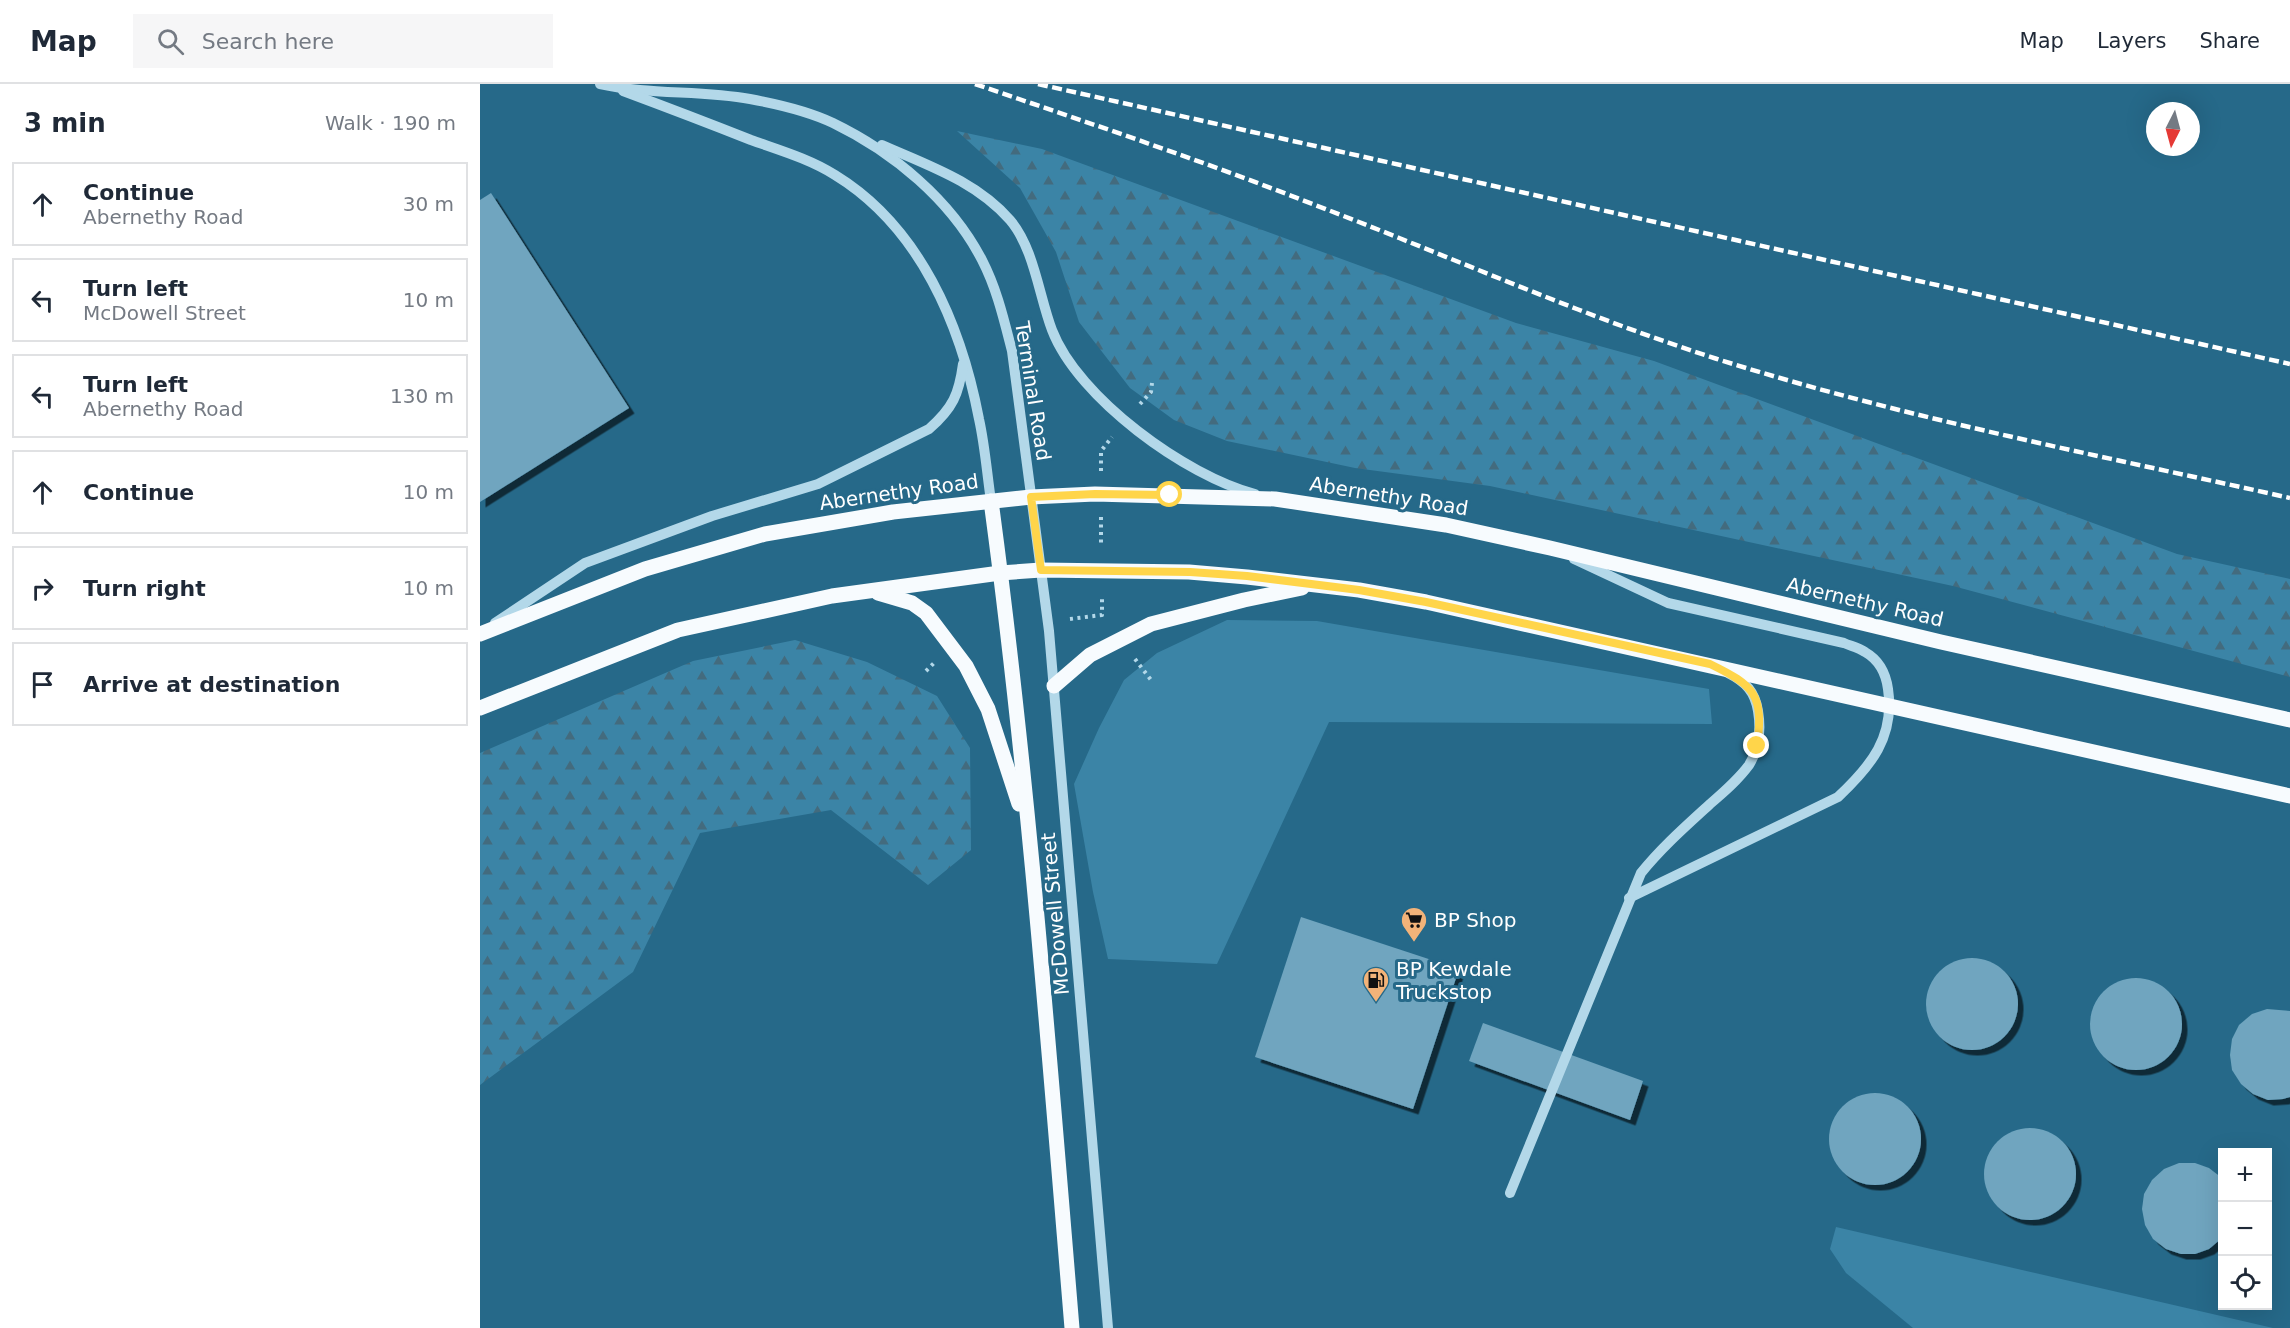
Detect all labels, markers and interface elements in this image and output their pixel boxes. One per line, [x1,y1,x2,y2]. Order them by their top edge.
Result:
search box [133,14,553,68]
text: Map [30,25,97,58]
icon: search [154,25,187,58]
text: Search here [202,29,334,54]
text: Map [2020,29,2064,53]
text: Layers [2097,29,2166,53]
text: Share [2199,29,2260,53]
north arrow [2146,102,2200,156]
text: 3 min [24,108,106,138]
text: Walk · 190 m [325,111,456,135]
text: Continue [83,180,194,205]
icon: ahead [26,188,59,221]
text: 30 m [403,192,454,216]
text: Abernethy Road [83,205,243,229]
text: Turn left [83,276,188,301]
icon: left [26,284,59,317]
text: 10 m [403,288,454,312]
text: McDowell Street [83,301,246,325]
street label: Terminal Road [1010,318,1056,463]
text: Turn left [83,372,188,397]
icon: left [26,380,59,413]
text: 130 m [390,384,454,408]
text: Abernethy Road [83,397,243,421]
street label: Abernethy Road [818,469,980,515]
street label: Abernethy Road [1308,472,1470,520]
icon: ahead [26,476,59,509]
text: Continue [83,480,194,505]
text: 10 m [403,480,454,504]
route start [1156,481,1182,507]
icon: right [26,572,59,605]
street label: Abernethy Road [1784,572,1946,632]
text: Turn right [83,576,206,601]
text: 10 m [403,576,454,600]
icon: arrive [26,668,59,701]
text: Arrive at destination [83,672,340,697]
route end [1743,732,1769,758]
street label: McDowell Street [1036,832,1074,996]
supermarket icon: BP Shop [1399,905,1429,943]
place label: BP Shop [1434,908,1516,932]
place label: BP Kewdale Truckstop [1395,957,1512,1004]
fuel station icon: BP Kewdale Truckstop [1361,965,1391,1003]
map controls [2218,1148,2272,1310]
button: + [2218,1148,2272,1202]
button: − [2218,1202,2272,1256]
button: locate [2218,1256,2272,1310]

